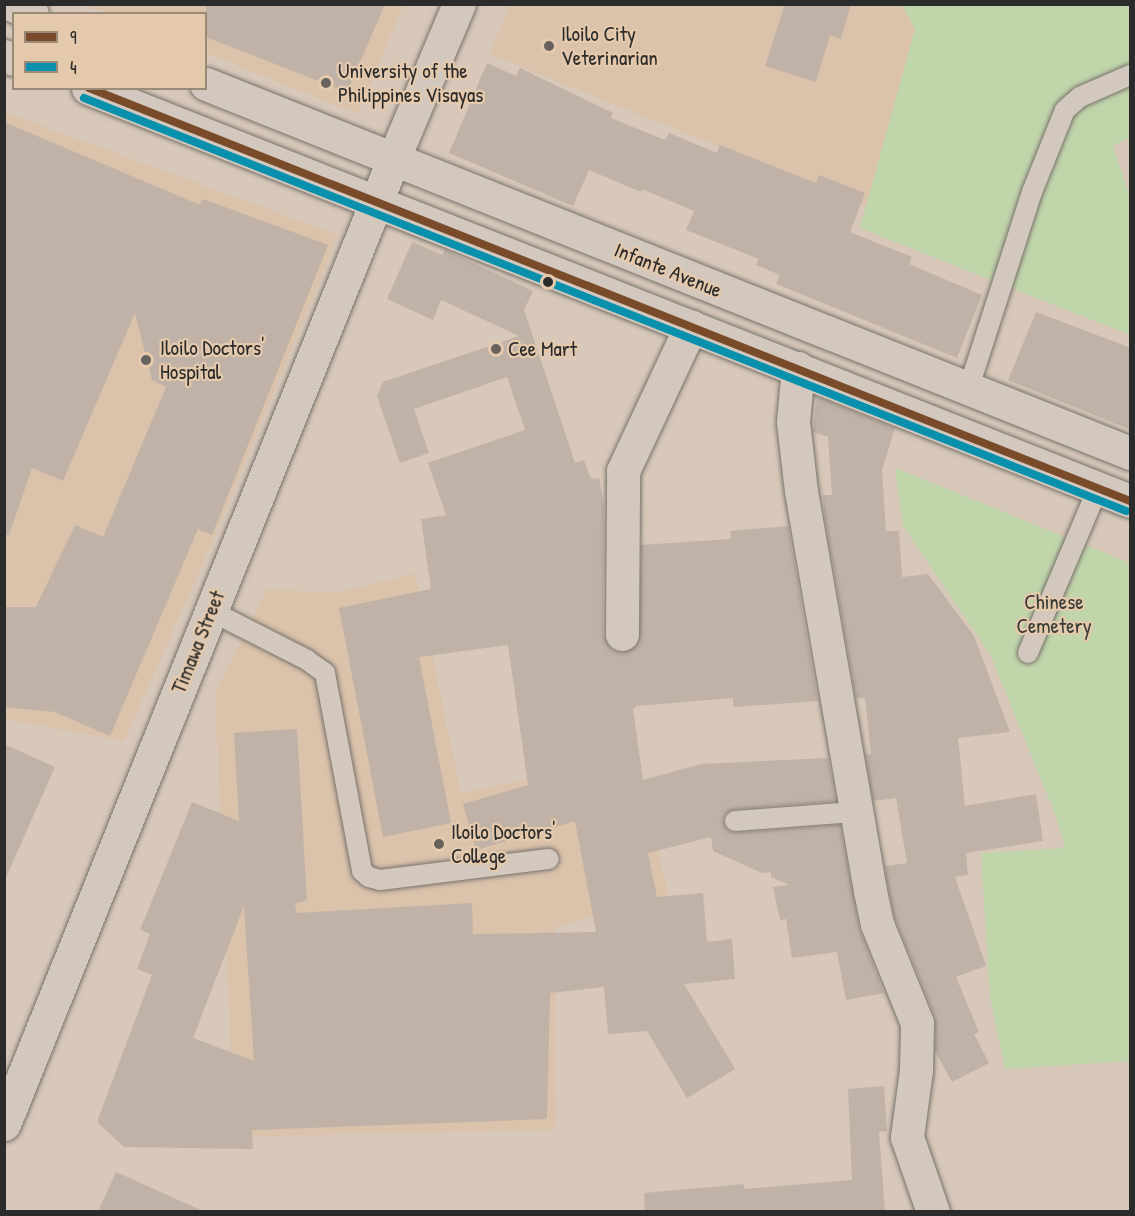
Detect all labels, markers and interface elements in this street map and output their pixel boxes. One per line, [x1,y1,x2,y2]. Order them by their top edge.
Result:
legend [12,12,207,90]
place label: Iloilo City Veterinarian [561,21,658,71]
text: 9 [70,25,77,50]
marker: Iloilo City Veterinarian [542,39,556,53]
text: 4 [70,55,77,80]
place label: University of the Philippines Visayas [338,58,483,108]
marker: University of the Philippines Visayas [319,76,333,90]
street label: Infante Avenue [611,237,725,303]
unlabelled marker [542,276,554,288]
place label: Iloilo Doctors' Hospital [160,335,264,385]
place label: Cee Mart [508,336,577,362]
marker: Cee Mart [489,342,503,356]
marker: Iloilo Doctors' Hospital [137,351,155,369]
street label: Timawa Street [166,587,230,697]
park label: Chinese Cemetery [1016,589,1092,639]
place label: Iloilo Doctors' College [451,819,555,869]
marker: Iloilo Doctors' College [432,837,446,851]

